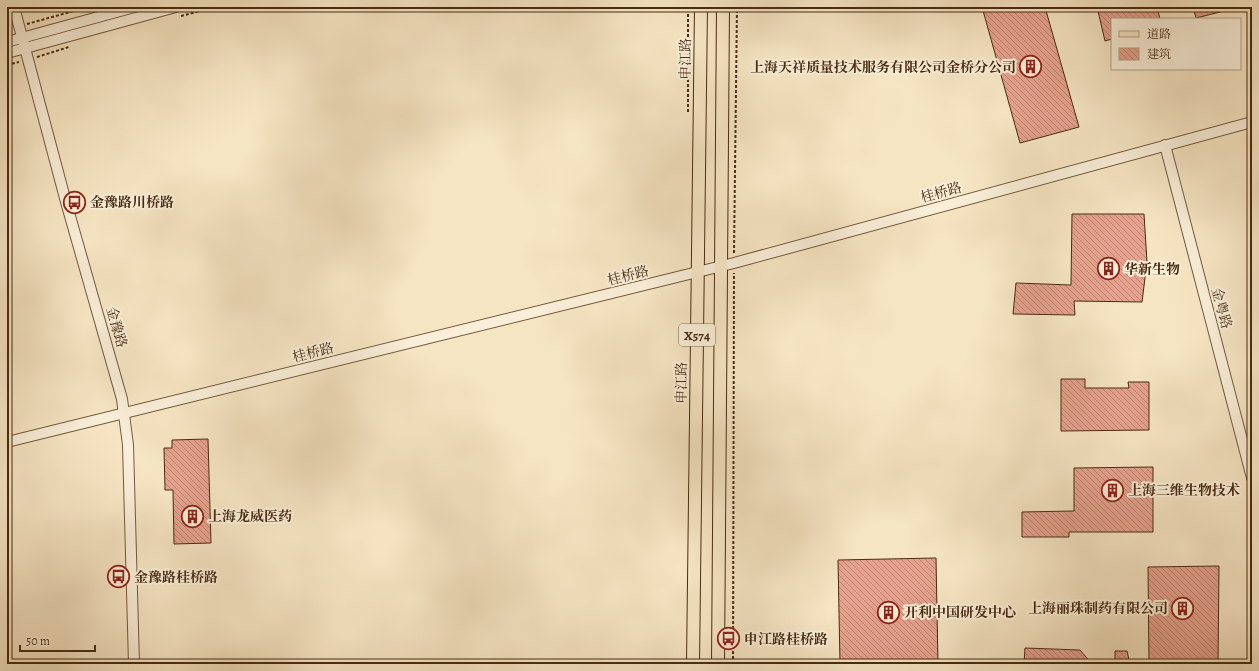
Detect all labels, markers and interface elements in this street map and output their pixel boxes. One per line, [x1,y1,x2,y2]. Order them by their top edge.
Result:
legend [1111,18,1241,70]
text: 道路 [1147,26,1171,42]
street label: 申江路 [676,38,695,80]
text: 建筑 [1147,46,1171,62]
building icon: 上海天祥质量技术服务有限公司金桥分公司 [1018,54,1044,80]
place label: 上海天祥质量技术服务有限公司金桥分公司 [750,58,1016,77]
street label: 桂桥路 [918,178,964,207]
bus stop icon: 金豫路川桥路 [61,189,87,215]
place label: 金豫路川桥路 [90,193,174,212]
building icon: 华新生物 [1095,256,1121,282]
place label: 华新生物 [1124,260,1180,279]
street label: 桂桥路 [605,261,651,290]
street label: 金粤路 [1207,285,1236,331]
street label: 金豫路 [102,304,131,350]
road number: X574 [679,324,715,346]
street label: 桂桥路 [290,338,336,367]
street label: 申江路 [672,362,691,404]
building icon: 上海三维生物技术 [1100,477,1126,503]
place label: 上海三维生物技术 [1128,481,1240,500]
building icon: 上海龙威医药 [179,503,205,529]
place label: 上海龙威医药 [208,507,292,526]
bus stop icon: 金豫路桂桥路 [105,564,131,590]
place label: 金豫路桂桥路 [134,568,218,587]
building icon: 上海丽珠制药有限公司 [1170,595,1196,621]
building icon: 开利中国研发中心 [875,599,901,625]
place label: 上海丽珠制药有限公司 [1028,599,1168,618]
place label: 开利中国研发中心 [904,603,1016,622]
bus stop icon: 申江路桂桥路 [715,626,741,652]
scale bar [20,627,95,653]
place label: 申江路桂桥路 [744,630,828,649]
text: 50 m [26,633,50,649]

